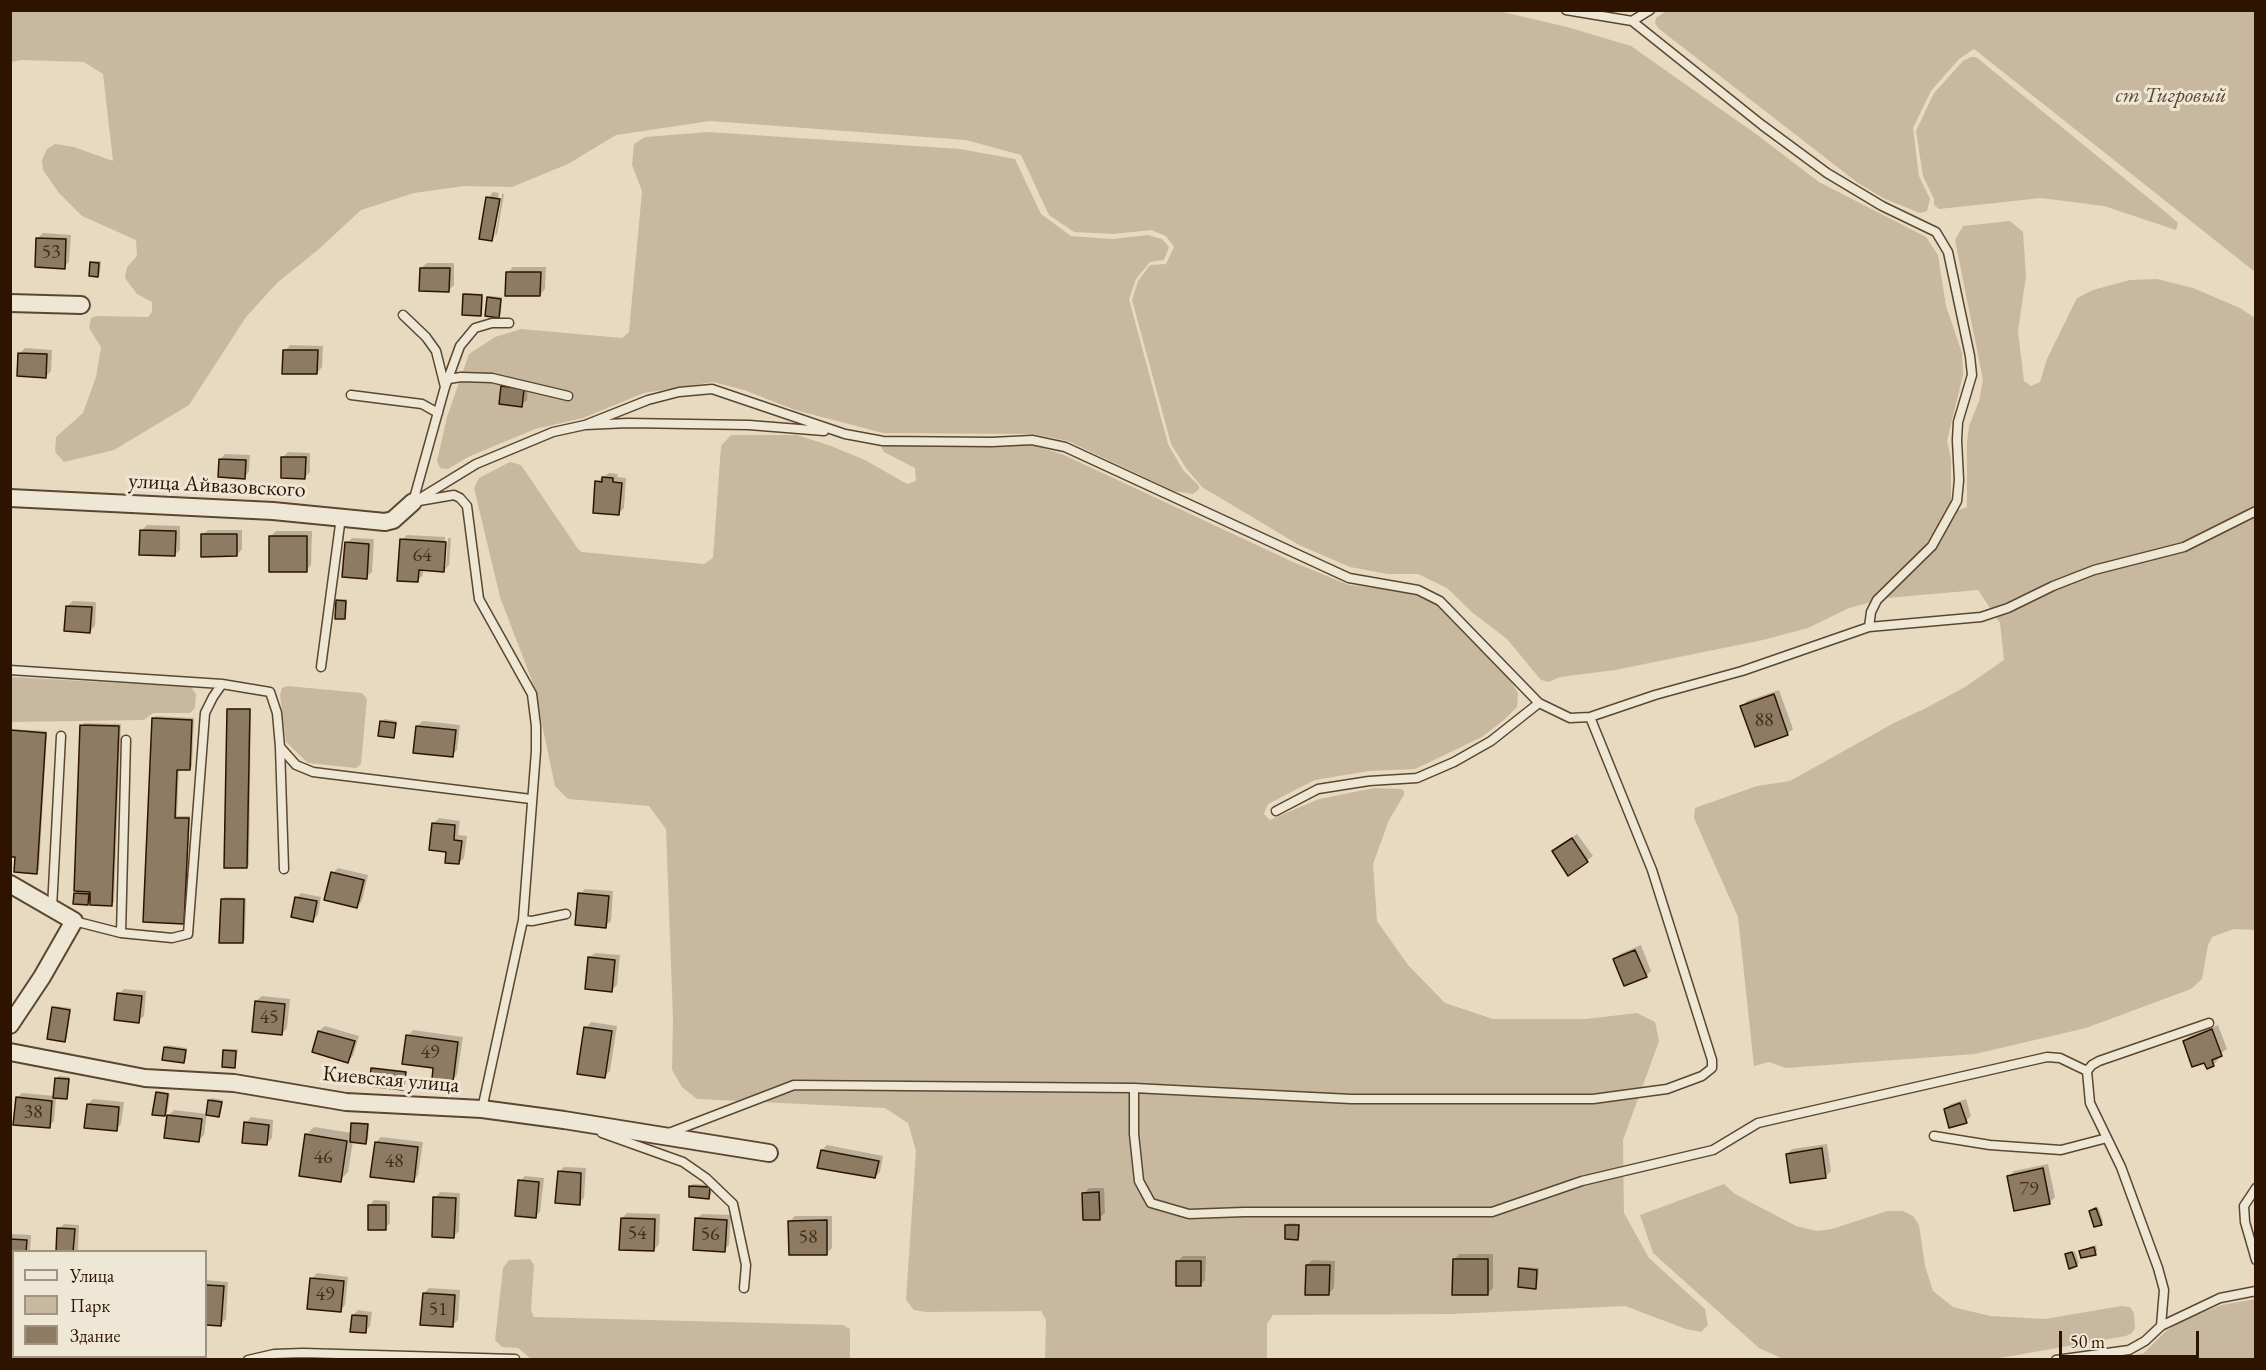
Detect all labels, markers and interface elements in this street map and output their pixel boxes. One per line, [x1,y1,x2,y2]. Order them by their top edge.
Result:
park label: ст Тигровый [2116,83,2226,109]
house number: 53 [41,241,61,265]
street label: улица Айвазовского [128,468,306,504]
house number: 64 [412,544,432,568]
house number: 88 [1754,709,1774,733]
house number: 45 [259,1006,279,1030]
house number: 49 [420,1041,440,1065]
street label: Киевская улица [321,1061,461,1099]
house number: 38 [23,1101,43,1125]
house number: 46 [313,1146,333,1170]
house number: 48 [384,1150,404,1174]
house number: 79 [2019,1178,2039,1202]
house number: 54 [627,1222,647,1246]
house number: 56 [700,1223,720,1247]
house number: 58 [798,1226,818,1250]
legend [12,1250,207,1358]
text: Улица [70,1264,114,1287]
house number: 49 [315,1283,335,1307]
text: Парк [70,1294,110,1317]
house number: 51 [428,1298,448,1322]
scale bar [2062,1319,2202,1357]
text: Здание [70,1324,120,1347]
text: 50 m [2070,1330,2105,1353]

